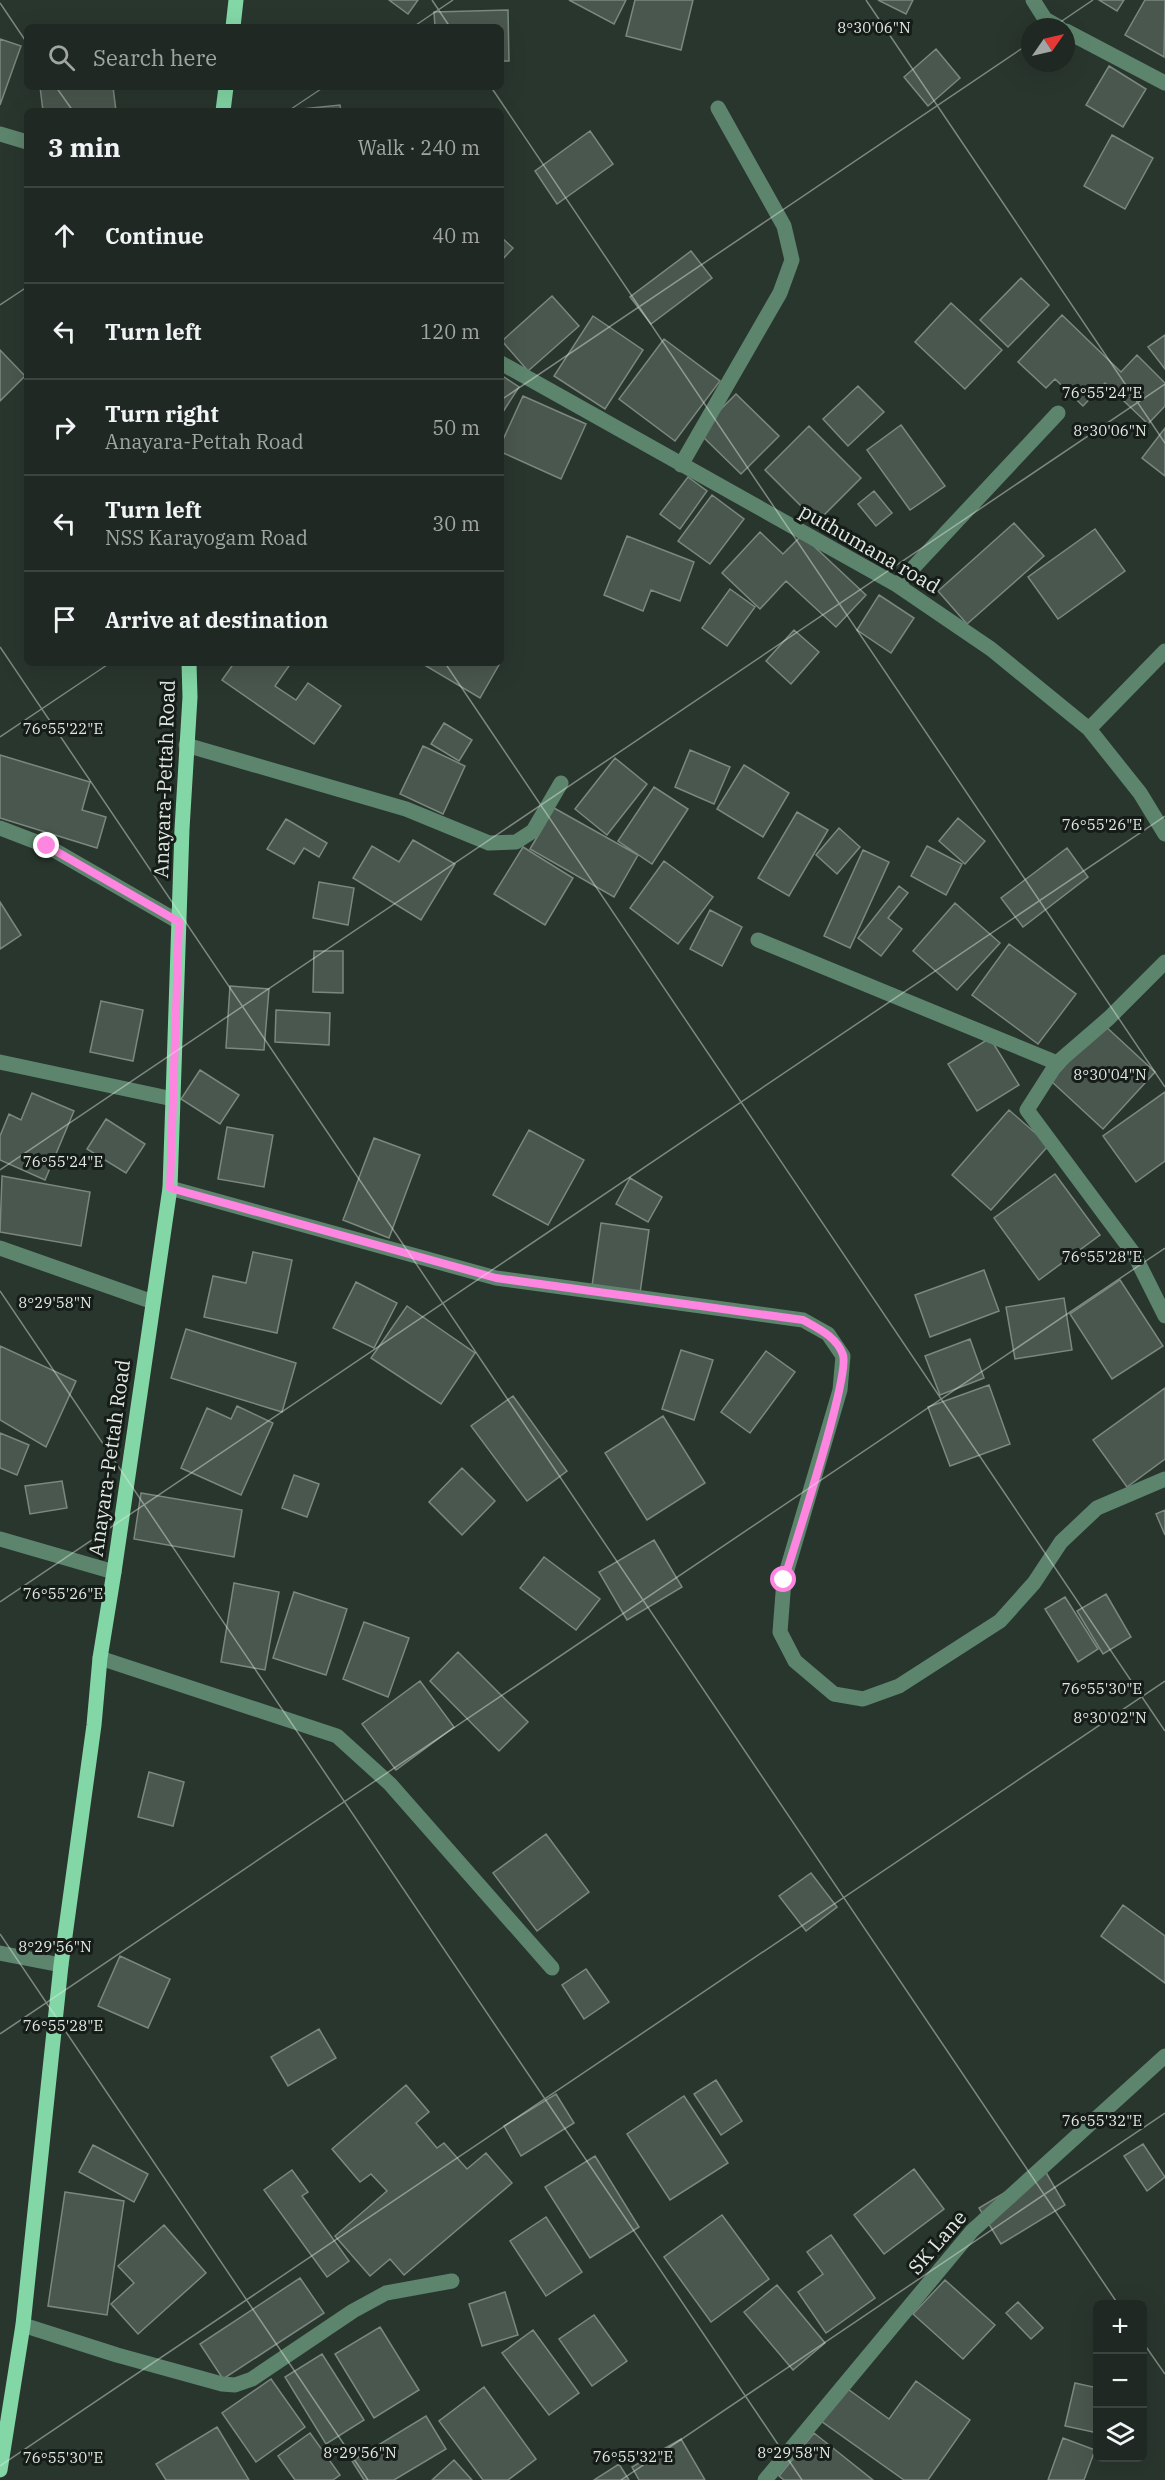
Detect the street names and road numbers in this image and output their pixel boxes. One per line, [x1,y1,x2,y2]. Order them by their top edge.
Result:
street label: puthumana road [795,497,945,599]
street label: Anayara-Pettah Road [147,679,181,879]
street label: Anayara-Pettah Road [82,1358,136,1558]
street label: SK Lane [902,2204,972,2280]

